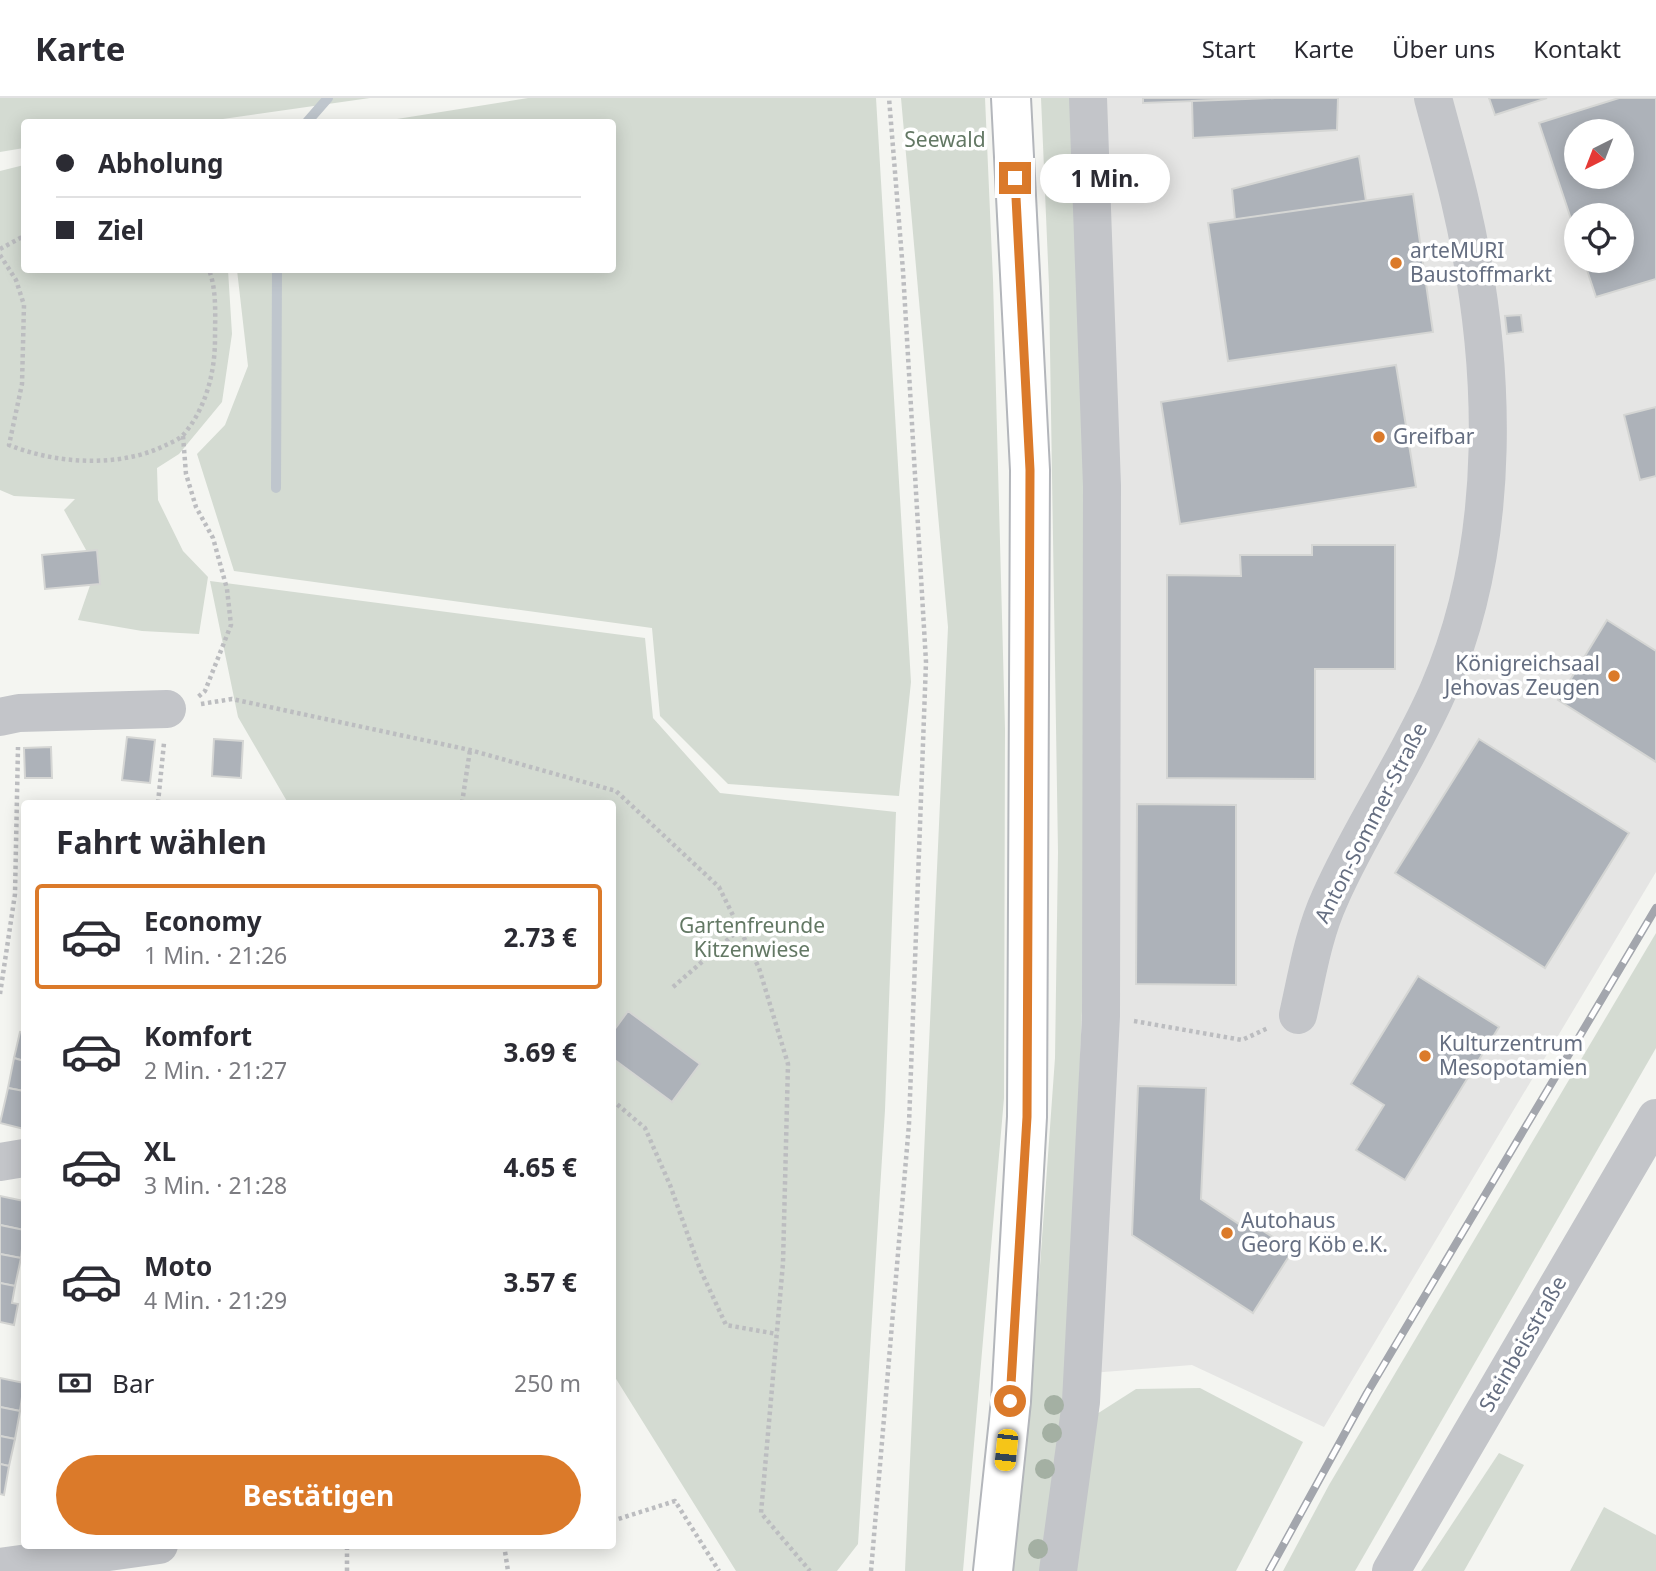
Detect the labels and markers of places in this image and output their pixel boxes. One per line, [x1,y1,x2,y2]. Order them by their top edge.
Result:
place label: arteMURI Baustoffmarkt [1410,236,1553,288]
marker: arteMURI Baustoffmarkt [1388,255,1404,271]
place label: Greifbar [1393,422,1475,450]
marker: Greifbar [1371,429,1387,445]
place label: Königreichsaal Jehovas Zeugen [1443,649,1600,701]
marker: Königreichsaal Jehovas Zeugen [1606,668,1622,684]
place label: Kulturzentrum Mesopotamien [1439,1029,1588,1081]
marker: Kulturzentrum Mesopotamien [1417,1048,1433,1064]
place label: Autohaus Georg Köb e.K. [1241,1206,1388,1258]
marker: Autohaus Georg Köb e.K. [1219,1225,1235,1241]

